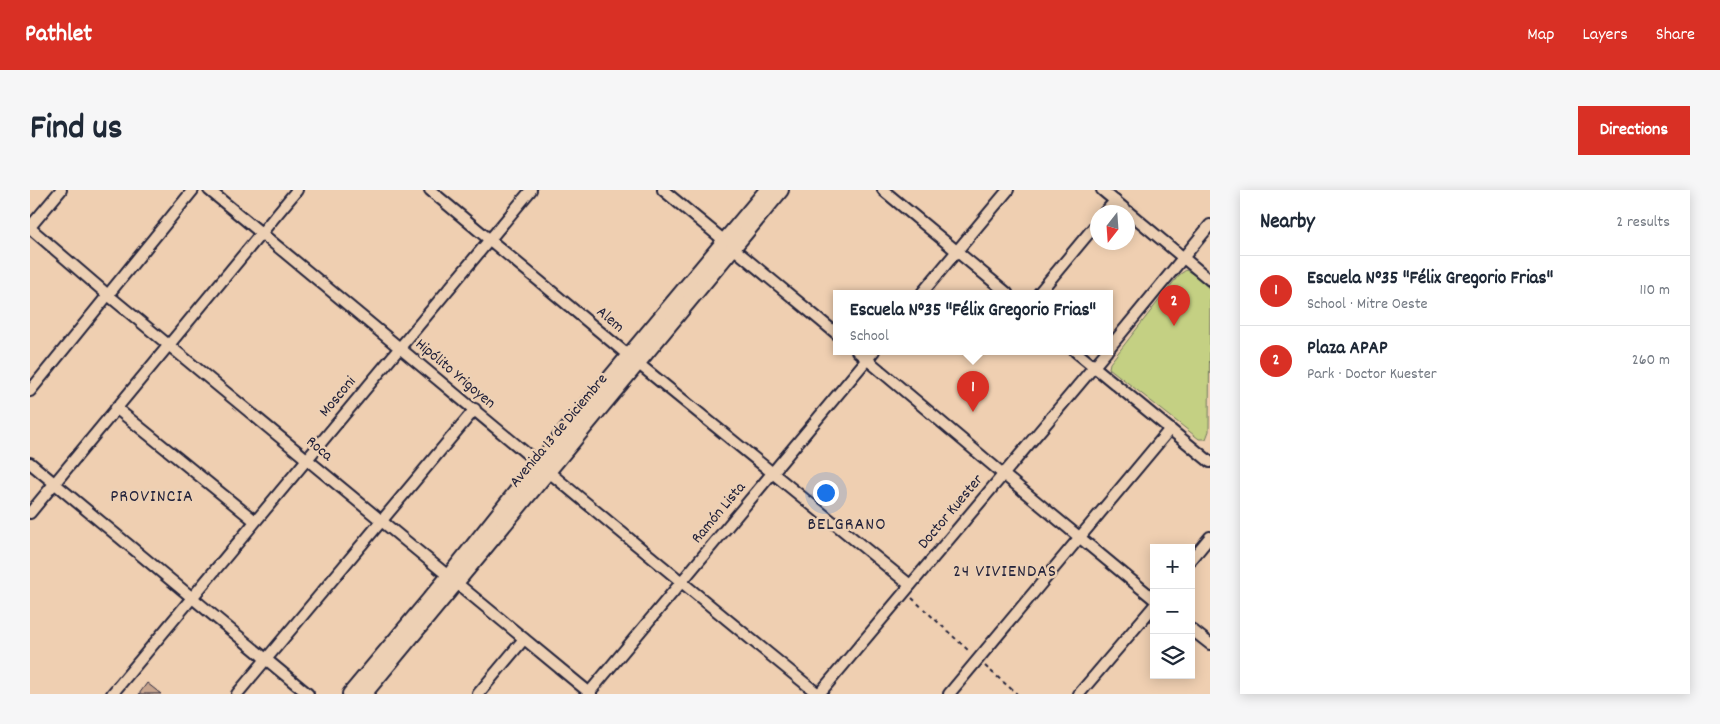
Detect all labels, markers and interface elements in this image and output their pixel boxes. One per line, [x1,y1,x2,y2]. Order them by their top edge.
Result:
text: Pathlet [25,18,92,52]
text: Map [1527,23,1554,48]
text: Layers [1582,23,1628,48]
text: Share [1656,23,1695,48]
text: Find us [30,105,122,155]
button: Directions [1578,106,1690,155]
north arrow [1090,205,1135,250]
text: Nearby [1260,208,1315,238]
text: 2 results [1616,211,1670,234]
text: Escuela N°35 "Félix Gregorio Frias" [1307,266,1553,293]
text: 1 [1274,279,1278,302]
text: 110 m [1640,279,1670,302]
pin: 2 [1158,285,1190,326]
popup [833,290,1113,355]
text: School · Mitre Oeste [1307,293,1428,316]
text: Escuela N°35 "Félix Gregorio Frias" [850,298,1096,325]
street label: Alem [591,301,629,339]
text: School [850,325,889,348]
street label: Hipólito Yrigoyen [410,333,500,415]
text: Plaza APAP [1307,336,1388,363]
text: 2 [1273,349,1280,372]
text: 260 m [1632,349,1670,372]
text: Park · Doctor Kuester [1307,363,1437,386]
street label: Avenida 13 de Diciembre [504,369,614,493]
pin: 1 [957,371,989,412]
street label: Mosconi [314,372,362,422]
street label: Roca [301,431,338,467]
street label: Doctor Kuester [913,470,989,554]
street label: Ramón Lista [686,477,752,549]
your location [813,480,839,506]
district label: PROVINCIA [110,485,194,510]
district label: BELGRANO [808,513,886,538]
map controls [1150,544,1195,679]
button: + [1150,544,1195,589]
district label: 24 VIVIENDAS [953,560,1057,585]
button: − [1150,589,1195,634]
button: layers [1150,634,1195,679]

